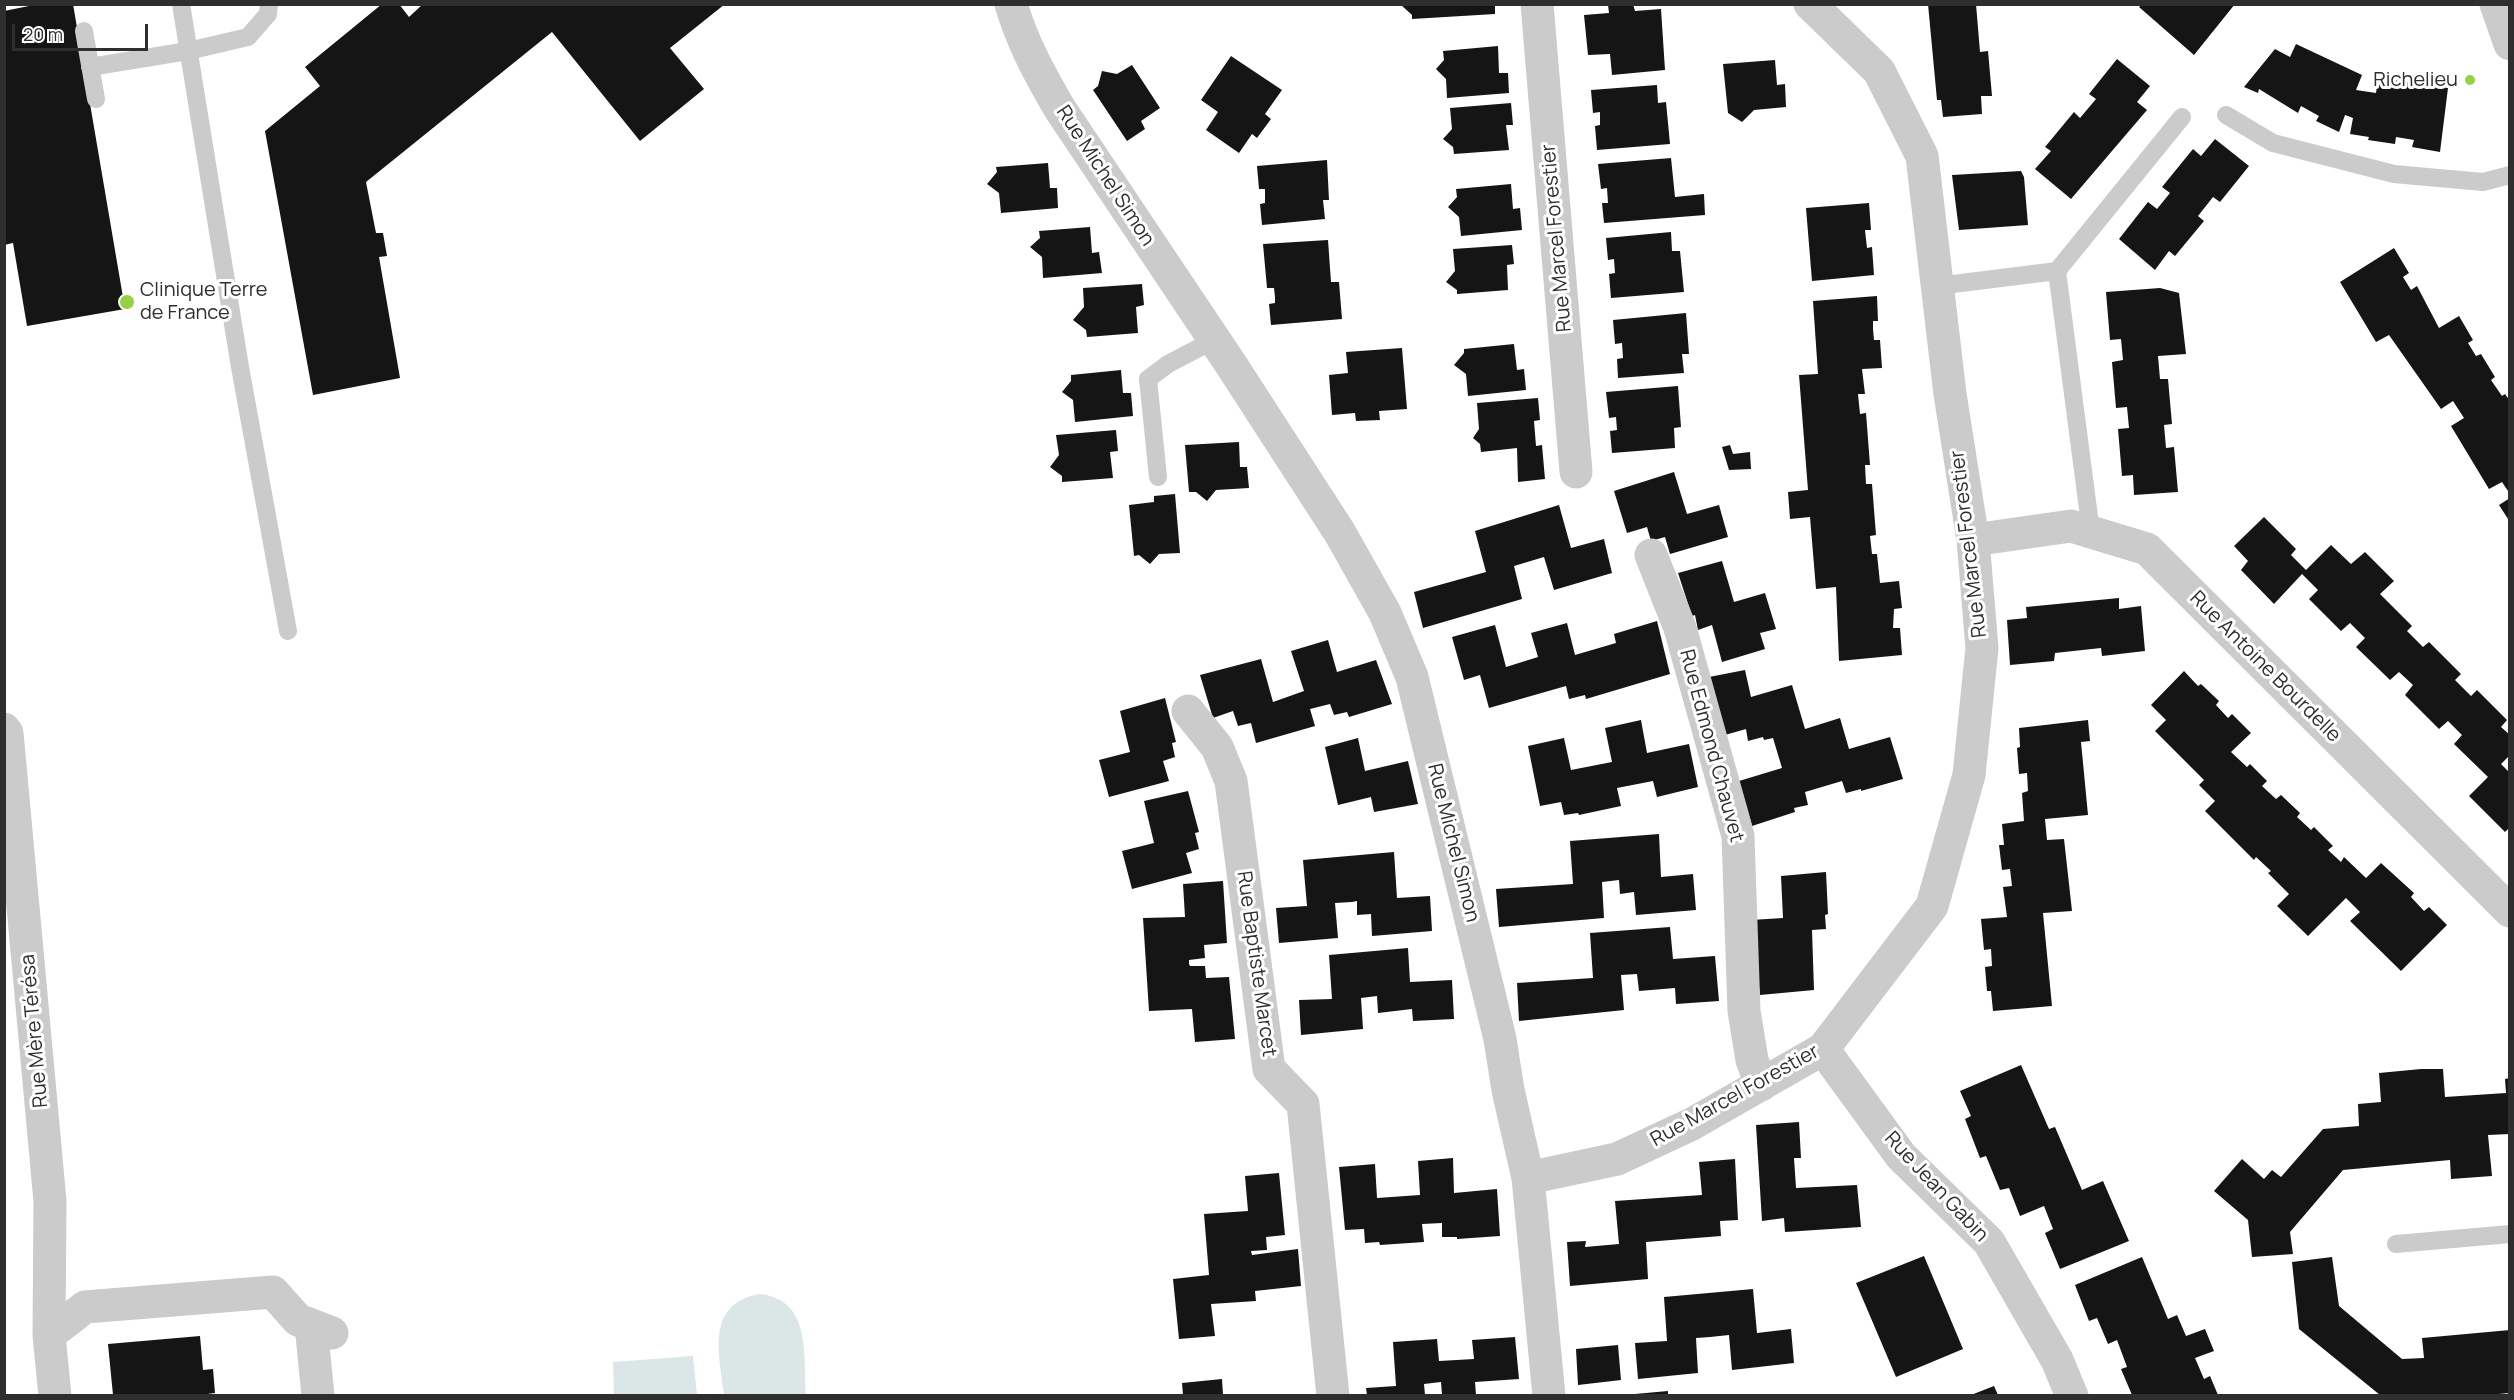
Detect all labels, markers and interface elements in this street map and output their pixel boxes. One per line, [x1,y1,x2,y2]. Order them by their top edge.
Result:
scale bar [15,12,152,50]
text: 20 m [23,22,63,46]
place label: Richelieu [2373,68,2458,92]
marker: Richelieu [2463,73,2477,87]
street label: Rue Michel Simon [1051,101,1159,251]
street label: Rue Marcel Forestier [1537,143,1577,333]
place label: Clinique Terre de France [140,278,268,325]
marker: Clinique Terre de France [118,293,136,311]
street label: Rue Marcel Forestier [1946,449,1992,639]
street label: Rue Antoine Bourdelle [2184,586,2346,748]
street label: Rue Edmond Chauvet [1674,647,1748,845]
street label: Rue Michel Simon [1422,761,1484,925]
street label: Rue Baptiste Marcet [1231,870,1281,1058]
street label: Rue Mère Térésa [16,953,54,1109]
street label: Rue Marcel Forestier [1647,1040,1823,1152]
street label: Rue Jean Gabin [1879,1127,1993,1247]

